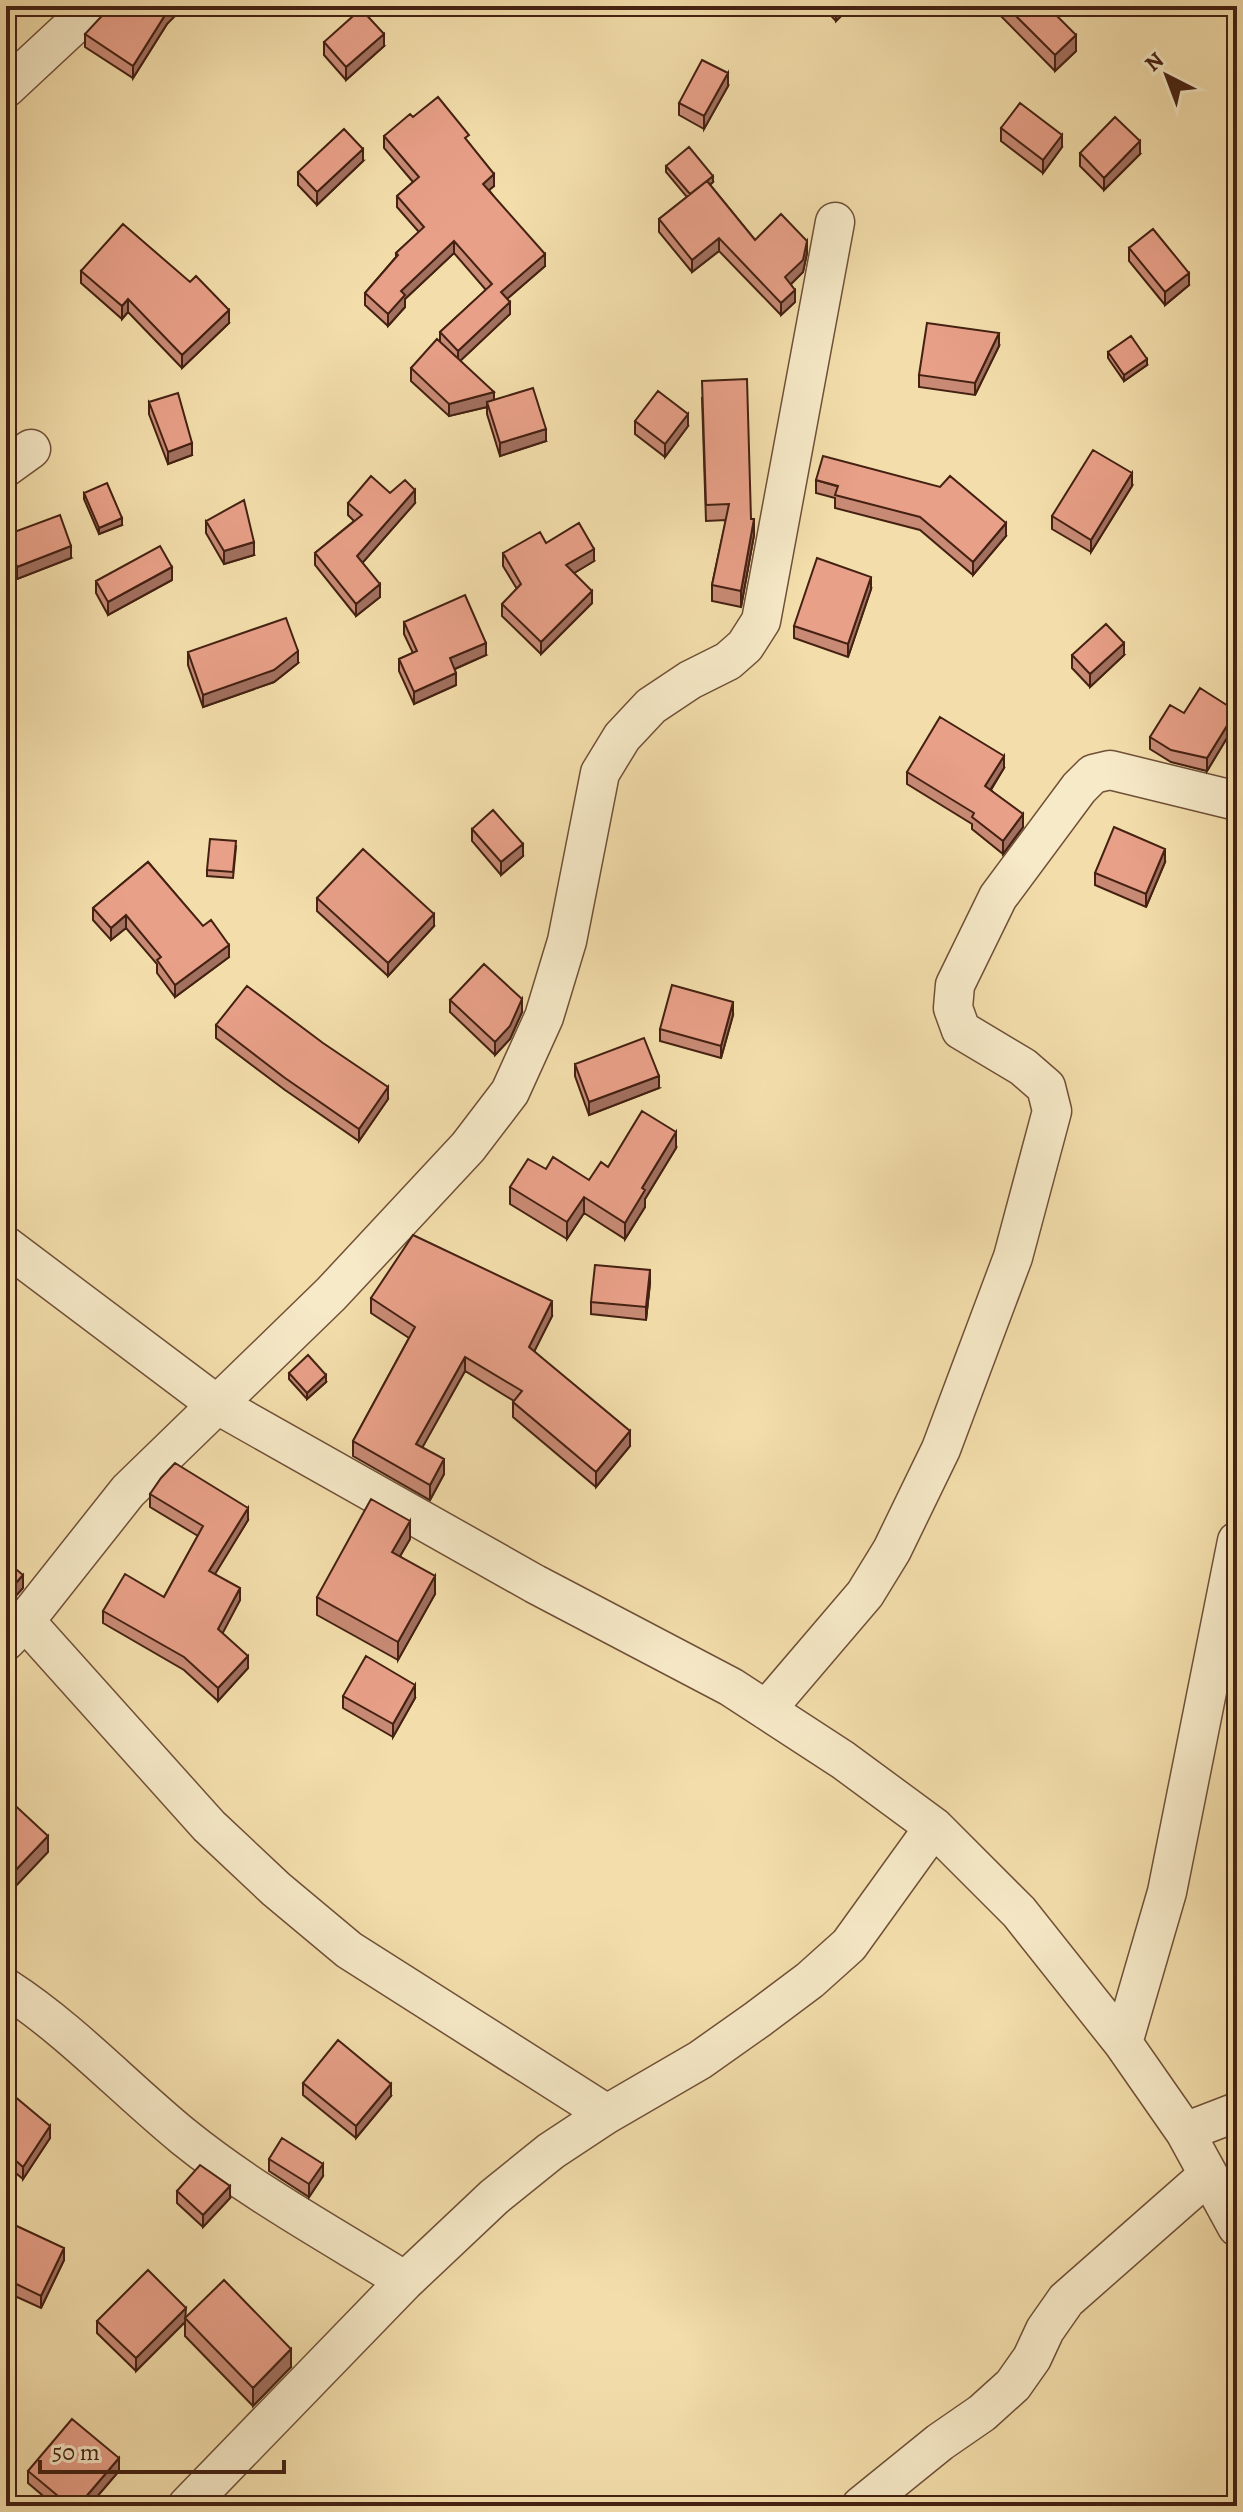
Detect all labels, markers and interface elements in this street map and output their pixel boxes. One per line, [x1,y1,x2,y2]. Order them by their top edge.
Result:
north arrow [1127,36,1207,116]
text: N [1138,45,1170,78]
scale bar [40,2424,284,2474]
text: 50 m [52,2436,100,2468]

